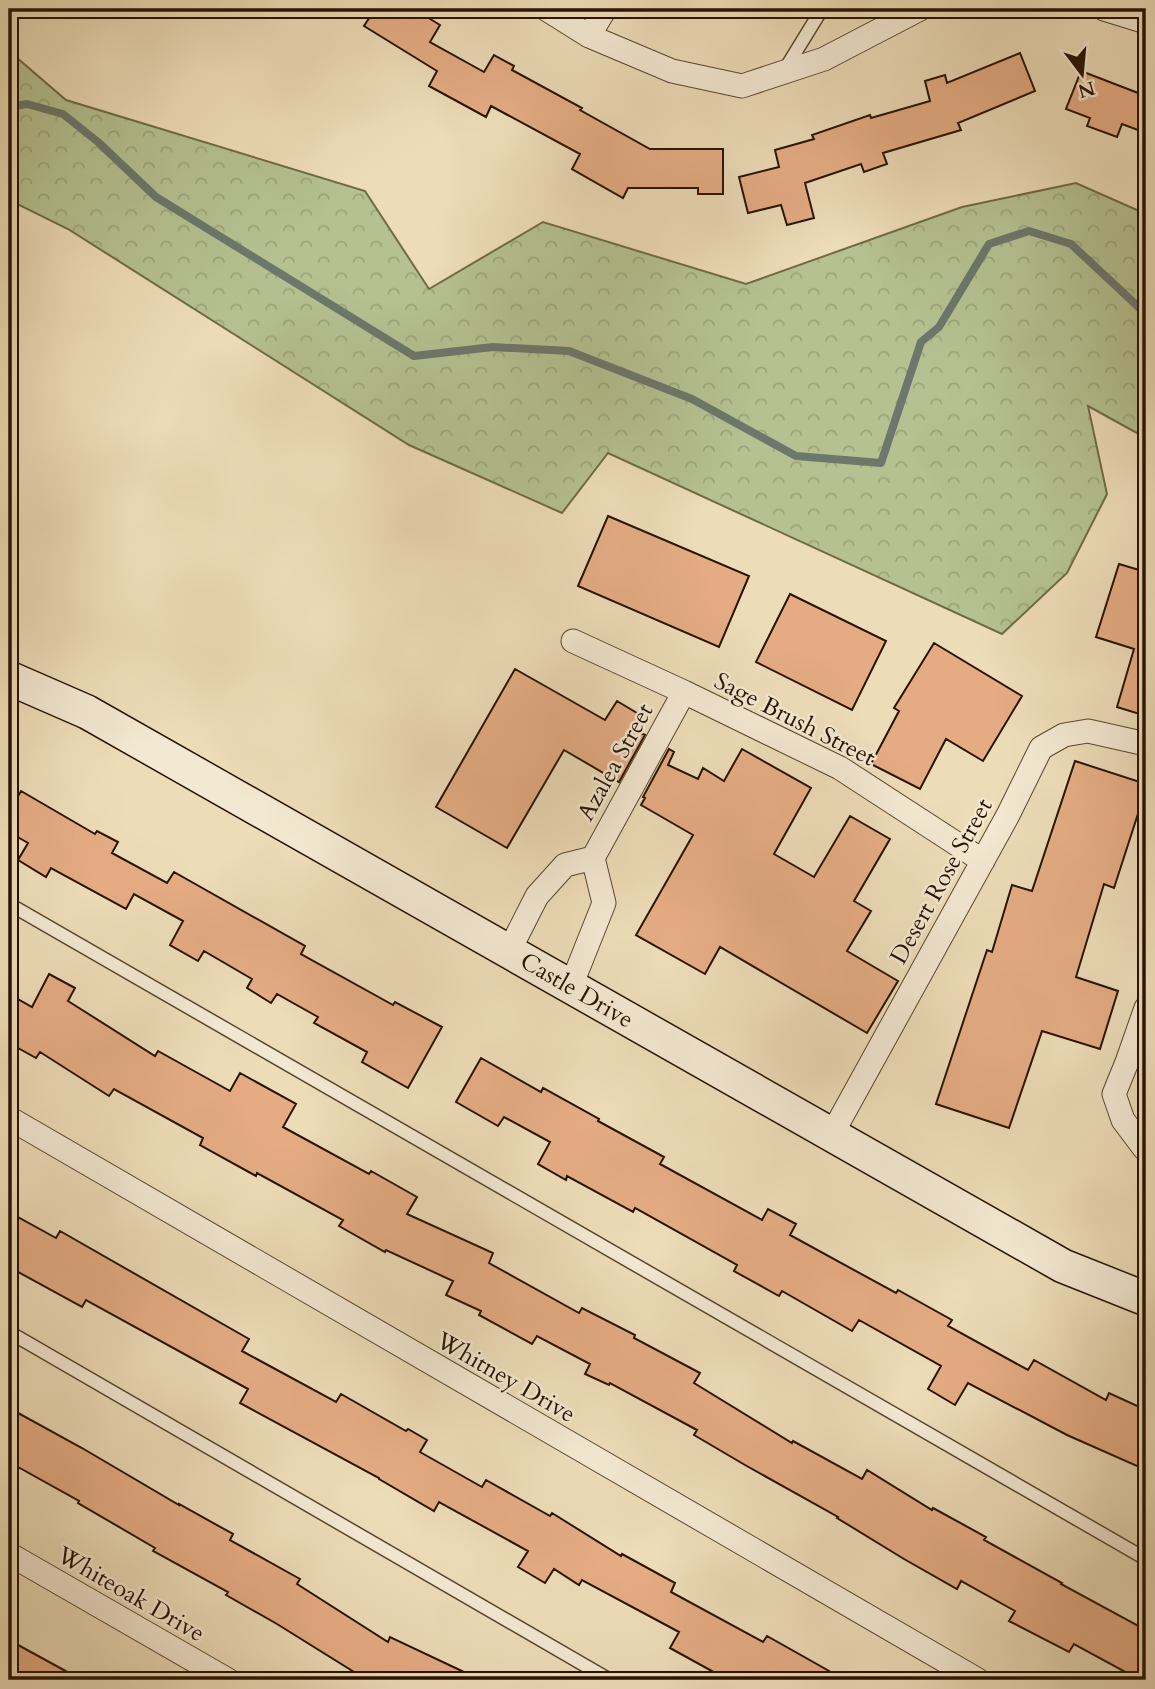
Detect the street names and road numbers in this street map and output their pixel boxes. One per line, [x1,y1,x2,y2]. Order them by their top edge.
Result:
street label: Sage Brush Street [709,665,881,774]
street label: Azalea Street [570,697,662,827]
street label: Desert Rose Street [882,792,1001,970]
street label: Castle Drive [514,945,639,1036]
street label: Whitney Drive [429,1324,581,1431]
street label: Whiteoak Drive [50,1538,211,1650]

